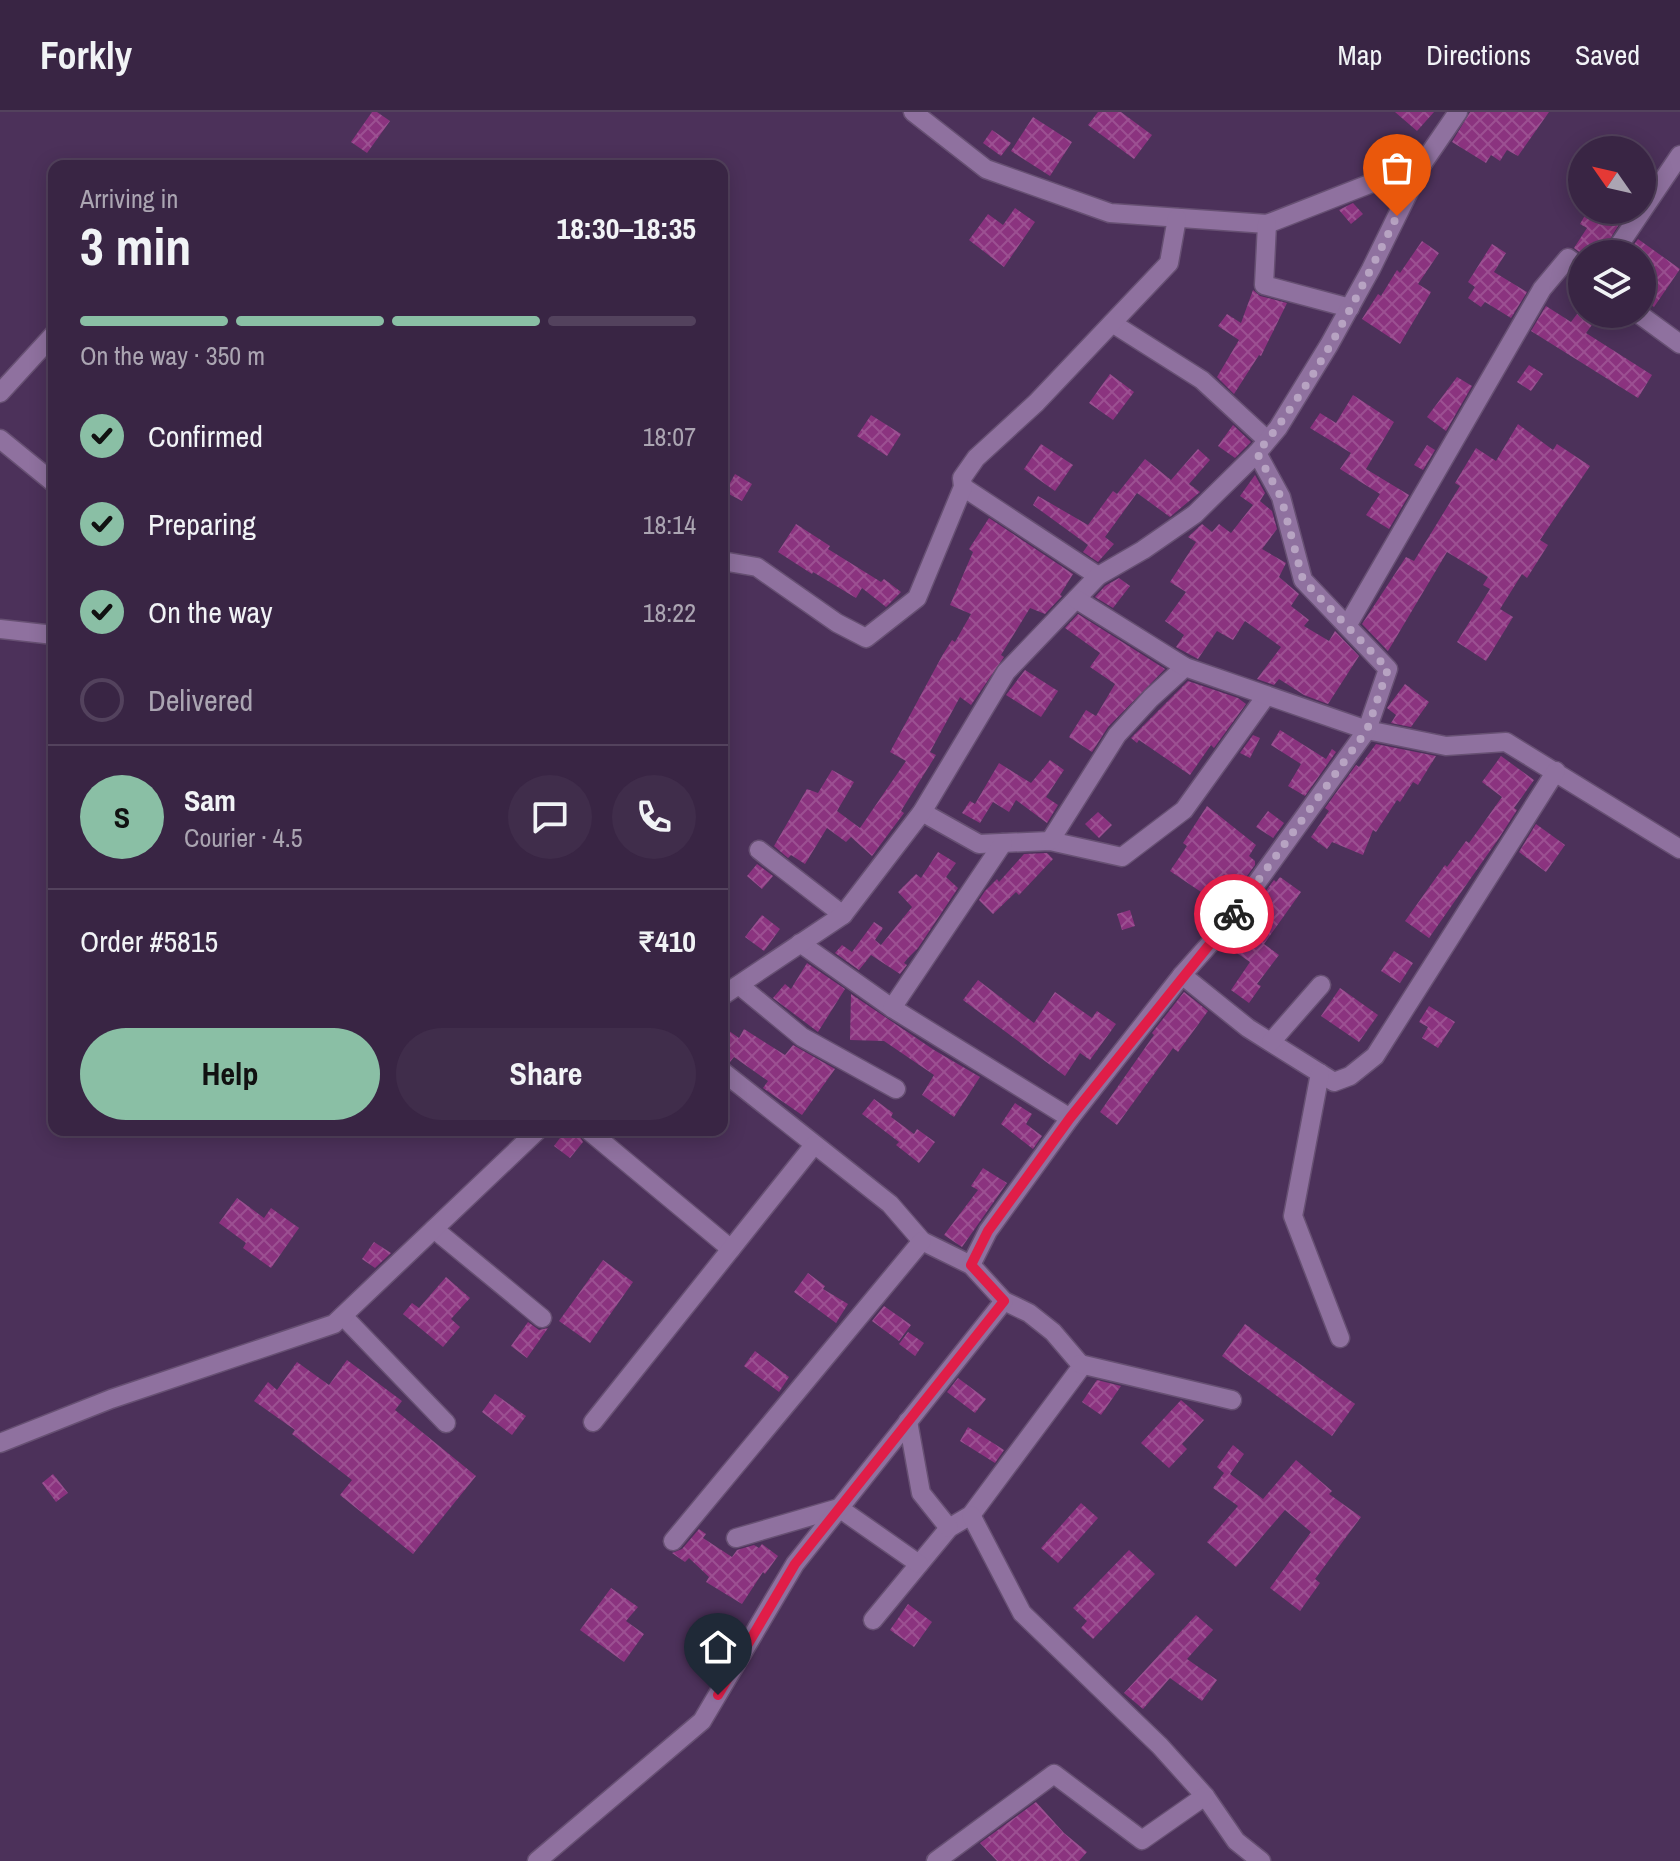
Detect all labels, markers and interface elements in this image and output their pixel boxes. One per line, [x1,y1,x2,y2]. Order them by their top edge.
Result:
text: Forkly [40,30,132,81]
text: Map [1338,36,1382,74]
text: Directions [1426,36,1531,74]
text: Saved [1575,36,1640,74]
pin [1363,134,1431,216]
north arrow [1568,136,1656,224]
map controls [1568,136,1656,328]
icon: bag [1375,146,1419,190]
text: Arriving in [80,181,178,216]
text: 18:30–18:35 [557,208,696,248]
text: 3 min [80,211,191,281]
button: layers [1568,240,1656,328]
text: On the way · 350 m [80,338,265,373]
icon: check [80,414,124,458]
text: Confirmed [148,416,263,456]
text: 18:07 [643,419,696,454]
icon: check [80,502,124,546]
text: Preparing [148,504,256,544]
text: 18:14 [643,507,696,542]
icon: check [80,590,124,634]
text: On the way [148,592,272,632]
text: 18:22 [643,595,696,630]
text: Delivered [148,680,253,720]
button: chat [508,775,592,859]
button: phone [612,775,696,859]
text: Sam [184,780,236,820]
text: S [114,797,130,837]
text: Courier · 4.5 [184,820,303,855]
courier [1194,874,1274,954]
icon: bike [1212,892,1256,936]
text: Order #5815 [80,921,218,961]
text: ₹410 [638,921,696,961]
button: Help [80,1028,380,1120]
button: Share [396,1028,696,1120]
pin [684,1613,752,1695]
icon: home [696,1625,740,1669]

